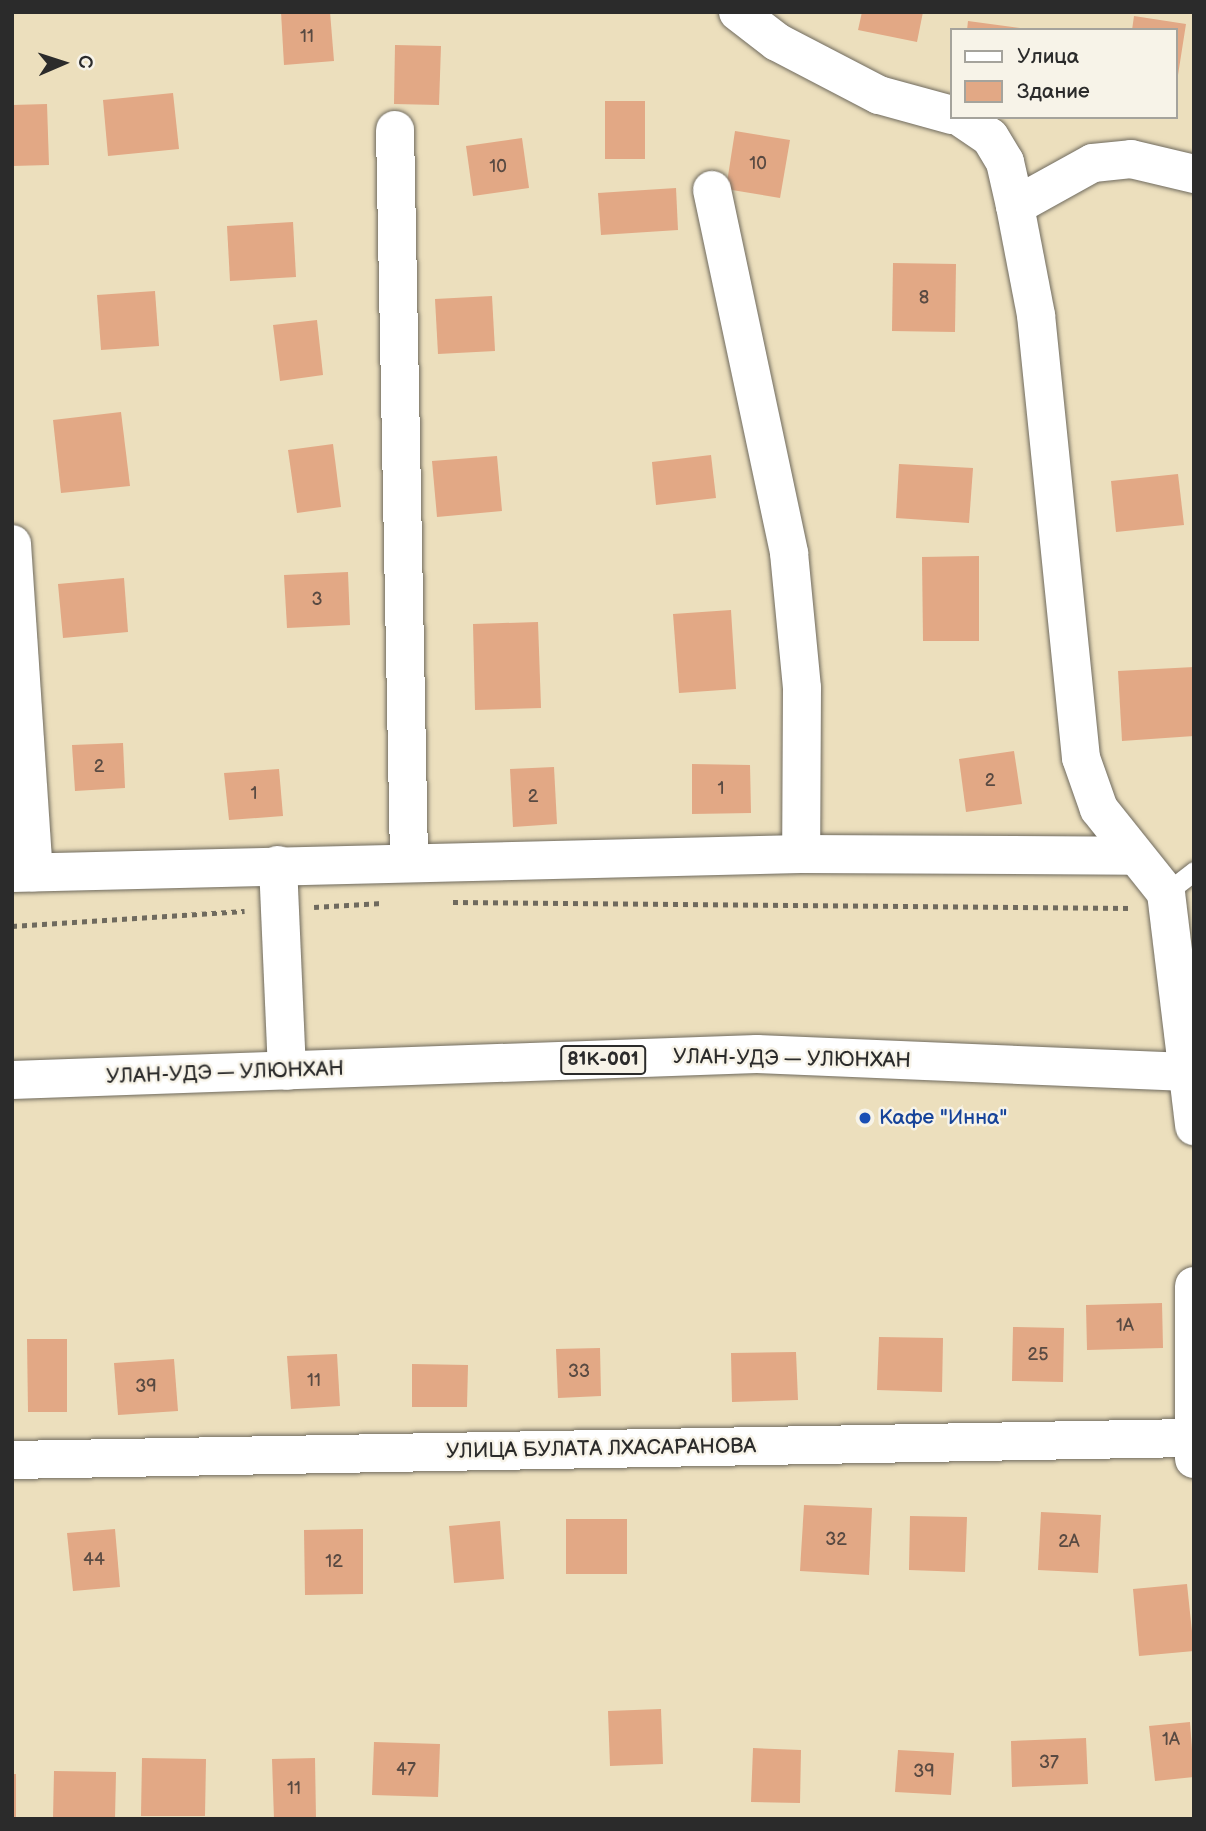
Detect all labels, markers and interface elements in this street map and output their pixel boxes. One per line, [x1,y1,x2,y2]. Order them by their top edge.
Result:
house number: 11 [300,26,314,48]
north arrow [28,28,98,98]
legend [950,28,1178,119]
text: Улица [1017,44,1079,69]
text: С [73,55,96,69]
text: Здание [1017,79,1090,104]
house number: 10 [749,153,767,175]
house number: 10 [489,156,507,178]
house number: 8 [919,287,929,309]
house number: 3 [311,589,323,611]
house number: 2 [94,756,104,778]
house number: 2 [985,770,995,792]
house number: 1 [718,778,724,800]
house number: 1 [251,783,257,805]
house number: 2 [528,786,538,808]
road number: 81К-001 [559,1044,647,1076]
street label: УЛАН-УДЭ — УЛЮНХАН [672,1044,912,1074]
street label: УЛАН-УДЭ — УЛЮНХАН [105,1056,345,1090]
place label: Кафе "Инна" [879,1105,1007,1131]
marker: Кафе "Инна" [857,1110,873,1126]
house number: 1А [1116,1315,1134,1337]
house number: 25 [1028,1344,1048,1366]
house number: 33 [568,1361,590,1383]
house number: 11 [307,1370,321,1392]
house number: 39 [135,1376,157,1398]
street label: УЛИЦА БУЛАТА ЛХАСАРАНОВА [446,1434,756,1464]
house number: 32 [825,1529,847,1551]
house number: 2А [1058,1531,1080,1553]
house number: 44 [83,1549,105,1571]
house number: 12 [325,1551,343,1573]
house number: 1А [1162,1729,1180,1751]
house number: 37 [1039,1752,1059,1774]
house number: 47 [396,1759,416,1781]
house number: 39 [913,1761,935,1783]
house number: 11 [287,1778,301,1800]

